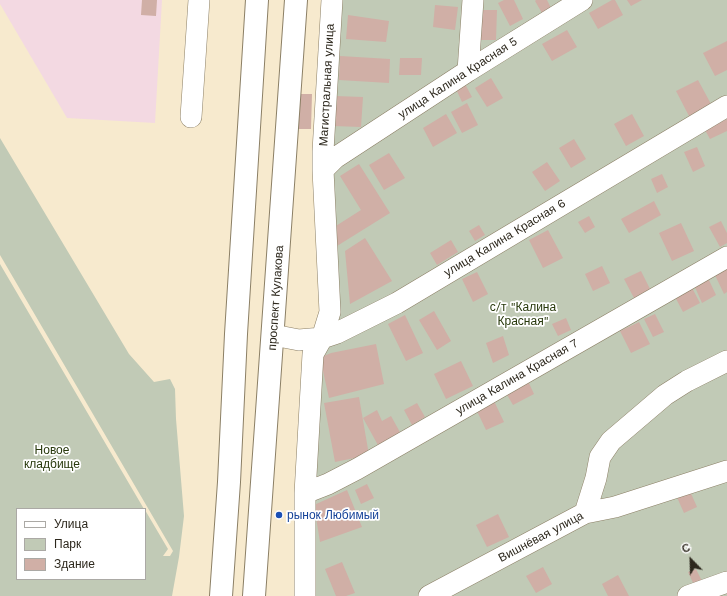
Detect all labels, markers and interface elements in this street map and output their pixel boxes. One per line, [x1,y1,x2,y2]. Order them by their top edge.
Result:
street label: Магистральная улица [317,23,337,147]
street label: улица Калина Красная 5 [396,34,520,122]
street label: улица Калина Красная 6 [442,196,568,280]
street label: проспект Кулакова [265,245,287,351]
park label: с/т "Калина Красная" [490,300,556,328]
street label: улица Калина Красная 7 [453,336,581,418]
park label: Новое кладбище [24,443,80,471]
legend [16,508,146,580]
place label: рынок Любимый [287,508,379,522]
street label: Вишнёвая улица [496,509,586,565]
marker: рынок Любимый [274,510,284,520]
text: Улица [54,517,88,531]
text: Парк [54,537,81,551]
north arrow [671,540,711,580]
text: С [680,541,692,556]
text: Здание [54,557,95,571]

